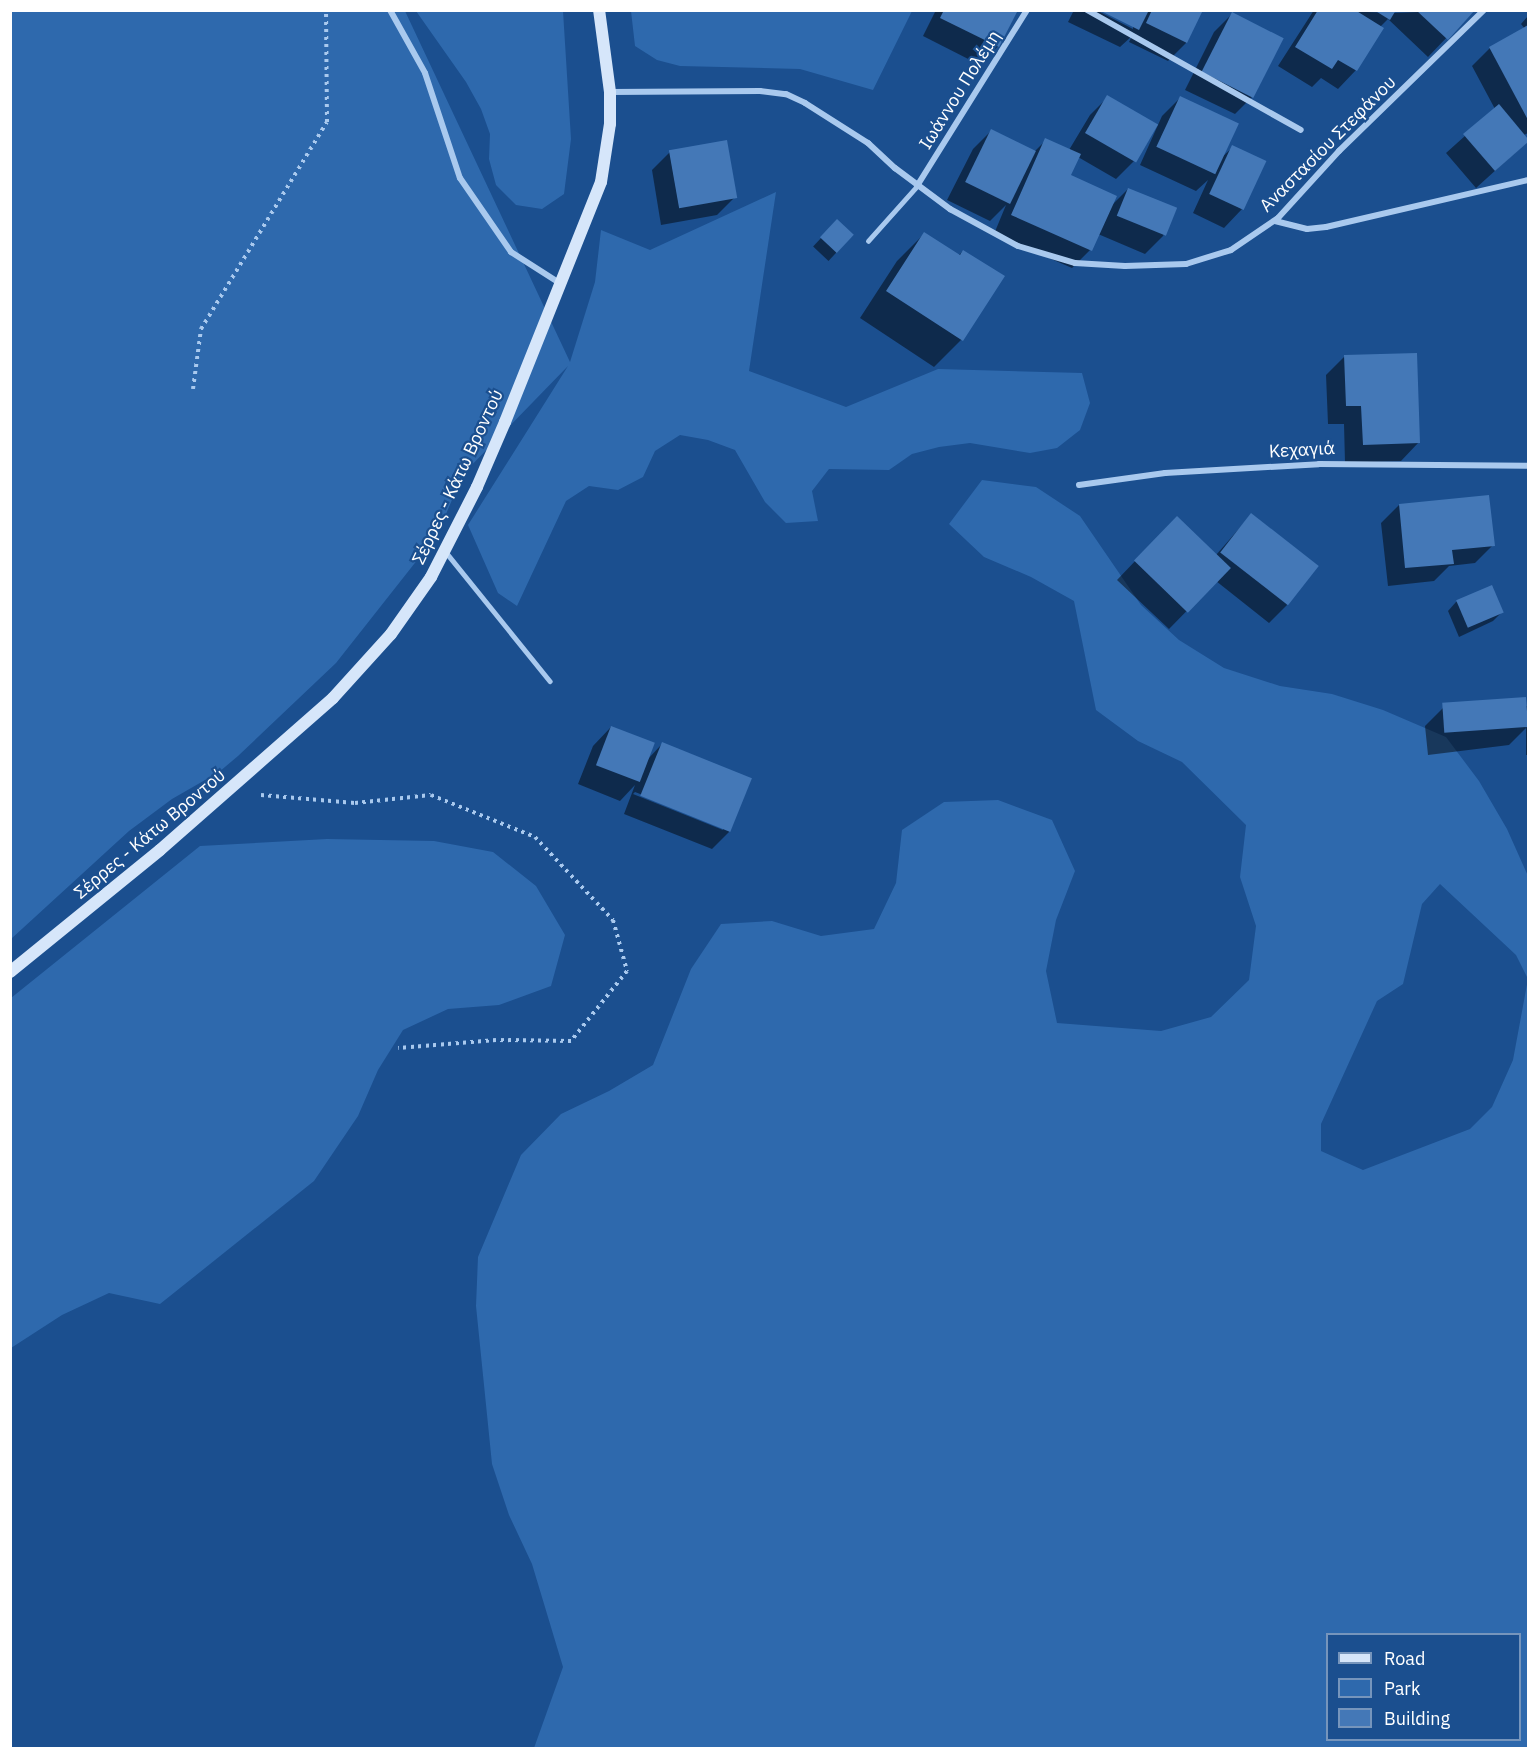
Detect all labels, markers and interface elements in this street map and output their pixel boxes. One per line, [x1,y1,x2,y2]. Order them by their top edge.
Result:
street label: Ιωάννου Πολέμη [915,26,1005,154]
street label: Αναστασίου Στεφάνου [1255,71,1401,217]
street label: Σέρρες - Κάτω Βροντού [408,386,508,568]
street label: Κεχαγιά [1268,437,1336,463]
street label: Σέρρες - Κάτω Βροντού [70,764,230,904]
legend [1326,1633,1521,1741]
text: Road [1384,1647,1425,1670]
text: Park [1384,1677,1420,1700]
text: Building [1384,1707,1450,1730]

